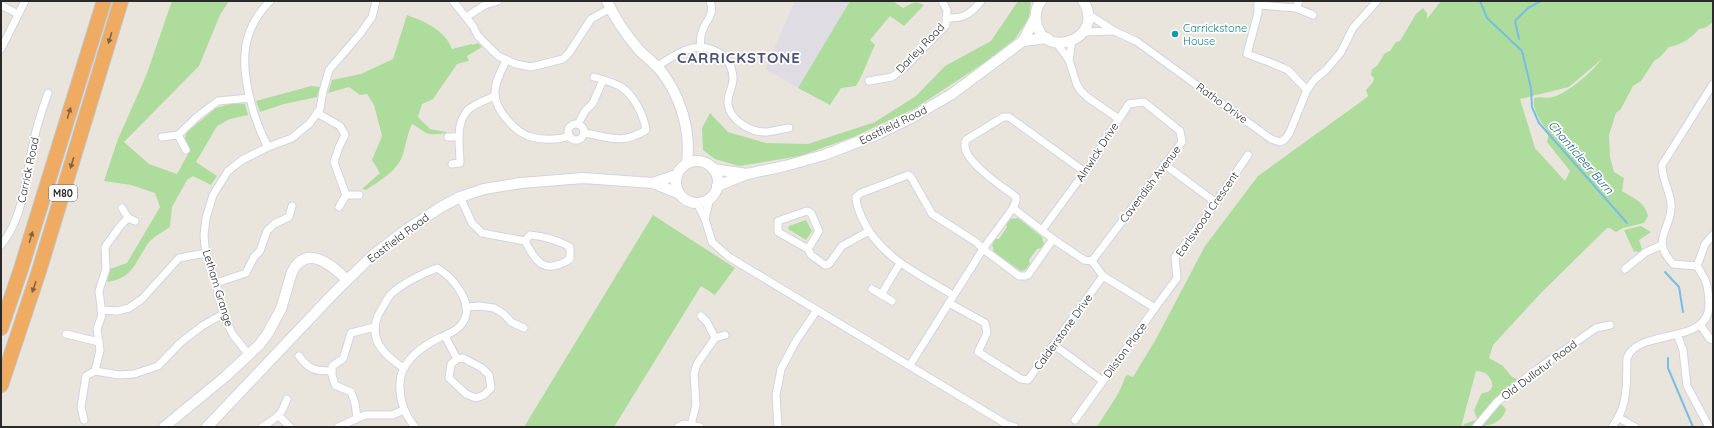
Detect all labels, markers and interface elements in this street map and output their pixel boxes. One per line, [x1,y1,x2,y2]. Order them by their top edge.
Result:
street label: Darley Road [893,20,947,76]
place label: Carrickstone House [1183,21,1247,48]
marker: Carrickstone House [1170,29,1180,39]
one-way arrow [107,33,113,45]
district label: CARRICKSTONE [677,48,801,67]
street label: Ratho Drive [1194,80,1250,126]
street label: Eastfield Road [857,103,929,147]
one-way arrow [66,107,72,119]
water label: Chanticleer Burn [1545,117,1618,197]
street label: Alnwick Drive [1073,120,1121,184]
street label: Carrick Road [14,136,42,204]
street label: Cavendish Avenue [1116,143,1184,225]
one-way arrow [69,157,75,169]
street label: Earlswood Crescent [1172,169,1242,259]
road number: M80 [49,185,77,201]
street label: Eastfield Road [364,210,432,266]
one-way arrow [28,231,34,243]
street label: Letham Grange [200,248,236,328]
one-way arrow [31,281,37,293]
street label: Calderstone Drive [1031,291,1095,373]
street label: Dilston Place [1100,319,1150,381]
street label: Old Dullatur Road [1498,337,1580,403]

